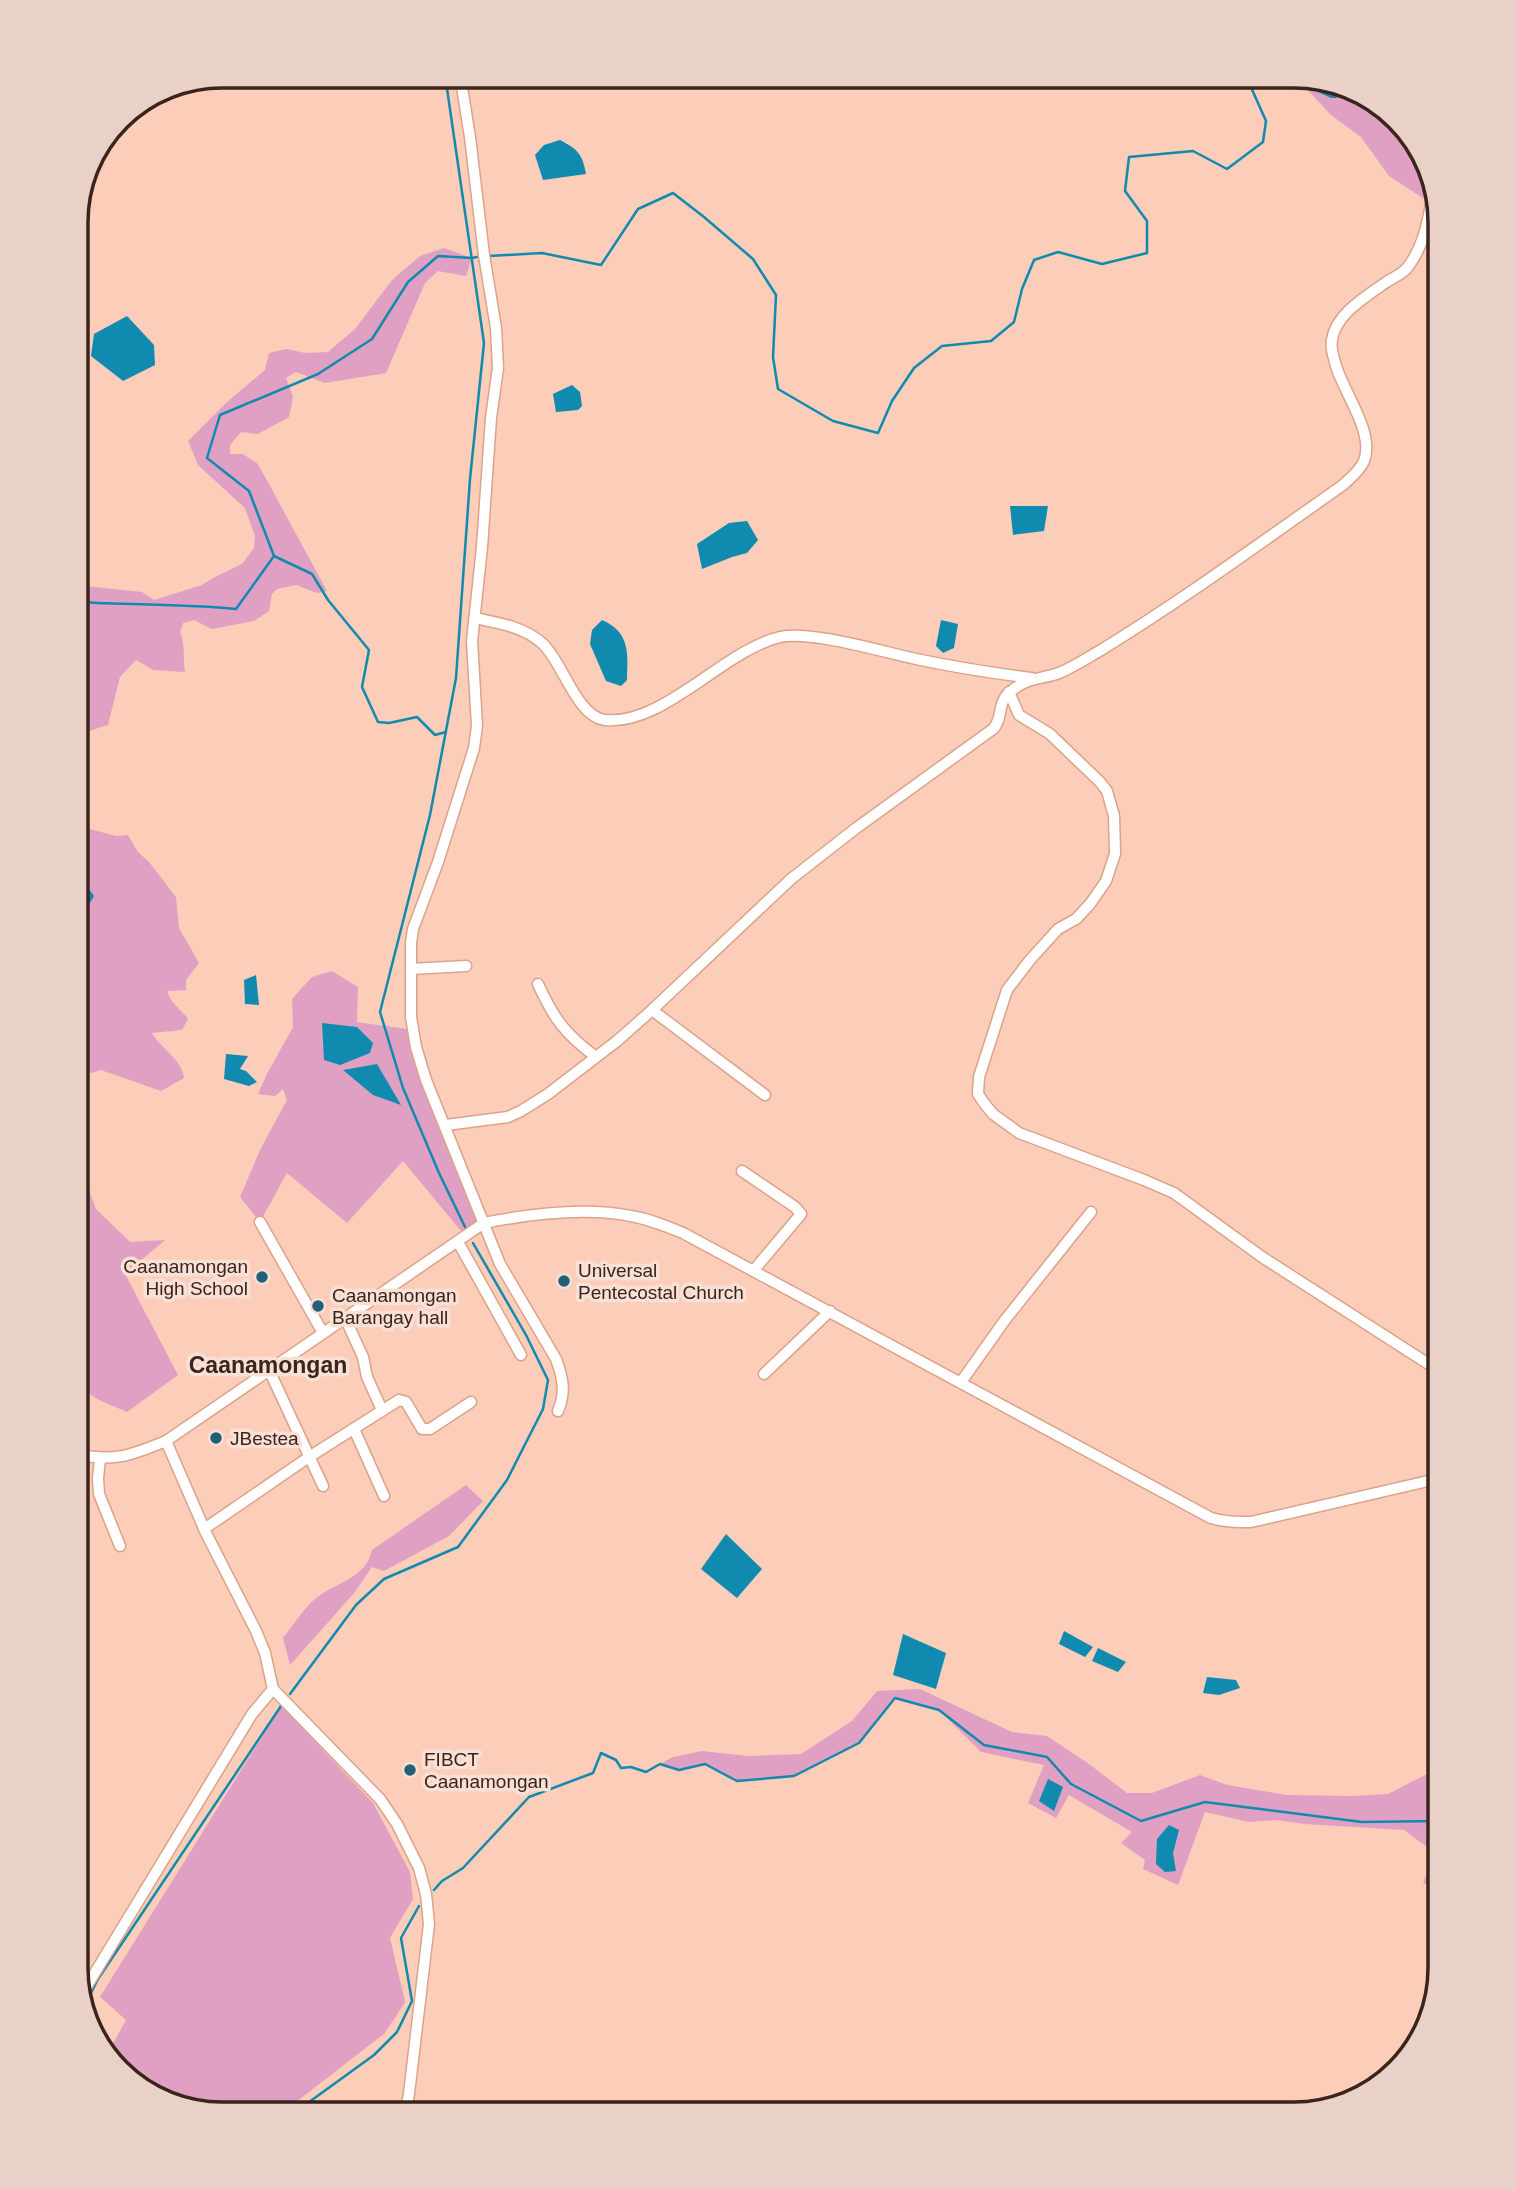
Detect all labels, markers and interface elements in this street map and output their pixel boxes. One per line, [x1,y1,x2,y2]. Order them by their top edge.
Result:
place label: Caanamongan High School [123,1256,248,1299]
place label: Universal Pentecostal Church [578,1260,744,1303]
marker: Caanamongan High School [254,1269,270,1285]
marker: Universal Pentecostal Church [556,1273,572,1289]
place label: Caanamongan Barangay hall [332,1285,457,1328]
marker: Caanamongan Barangay hall [310,1298,326,1314]
district label: Caanamongan [189,1352,347,1378]
place label: JBestea [230,1428,299,1449]
marker: JBestea [208,1430,224,1446]
place label: FIBCT Caanamongan [424,1749,549,1792]
marker: FIBCT Caanamongan [402,1762,418,1778]

